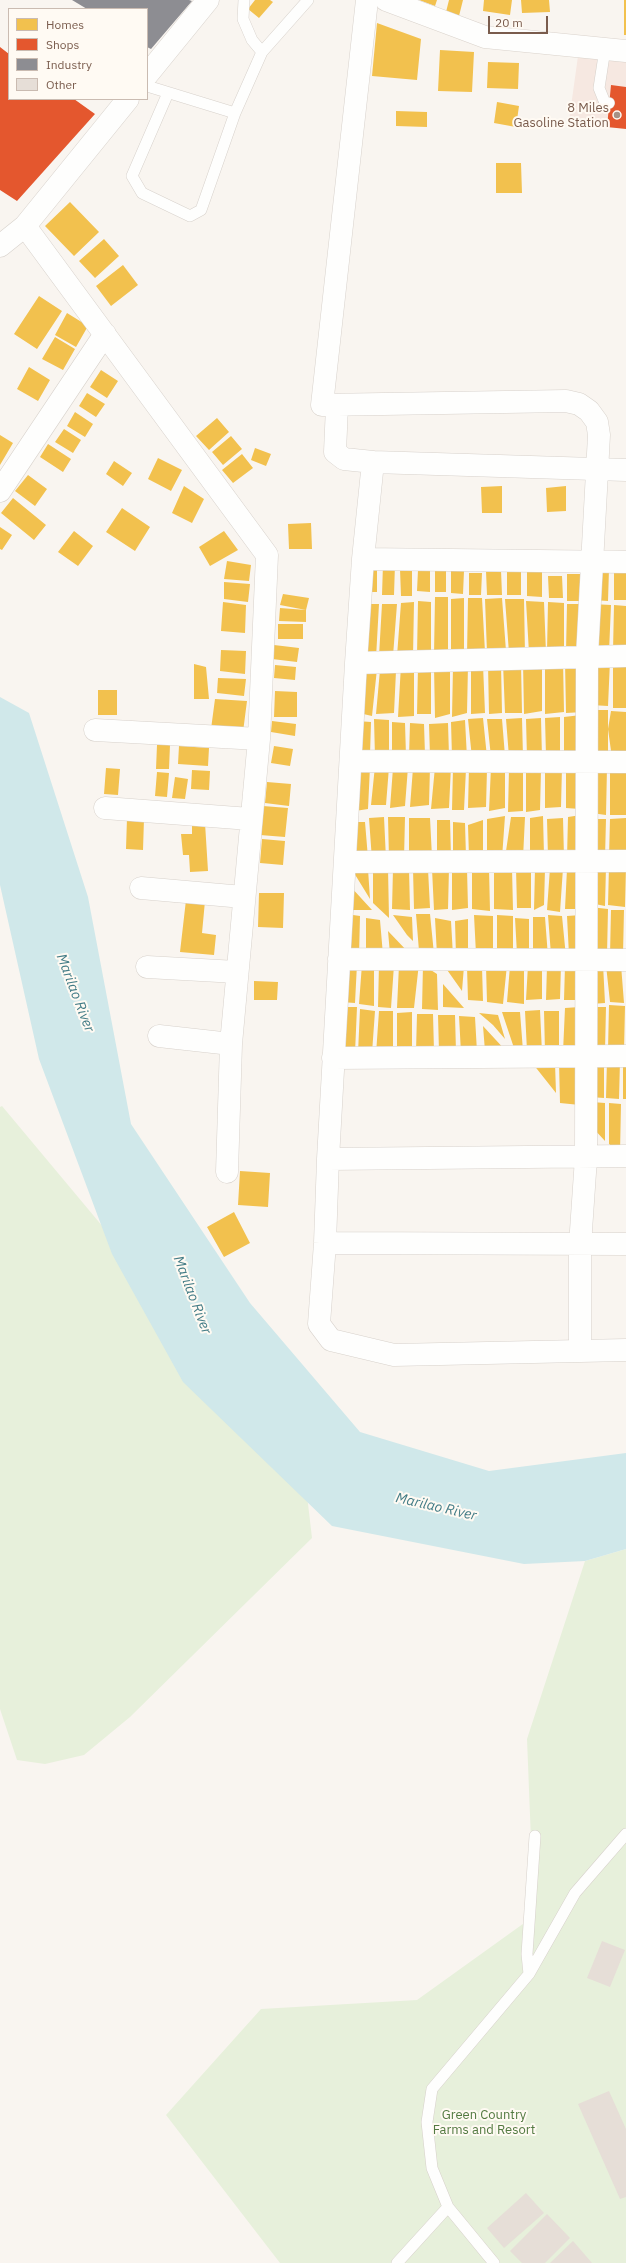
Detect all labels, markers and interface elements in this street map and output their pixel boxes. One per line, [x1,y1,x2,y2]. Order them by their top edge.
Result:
legend [8,8,148,100]
scale bar [490,8,550,34]
text: 20 m [495,15,523,30]
text: Homes [46,17,84,32]
text: Shops [46,37,79,52]
text: Industry [46,57,92,72]
text: Other [46,77,77,92]
place label: 8 Miles Gasoline Station [514,100,609,131]
marker: 8 Miles Gasoline Station [612,110,622,120]
water label: Marilao River [52,952,98,1034]
water label: Marilao River [169,1254,215,1336]
water label: Marilao River [394,1490,478,1524]
park label: Green Country Farms and Resort [433,2107,535,2138]

